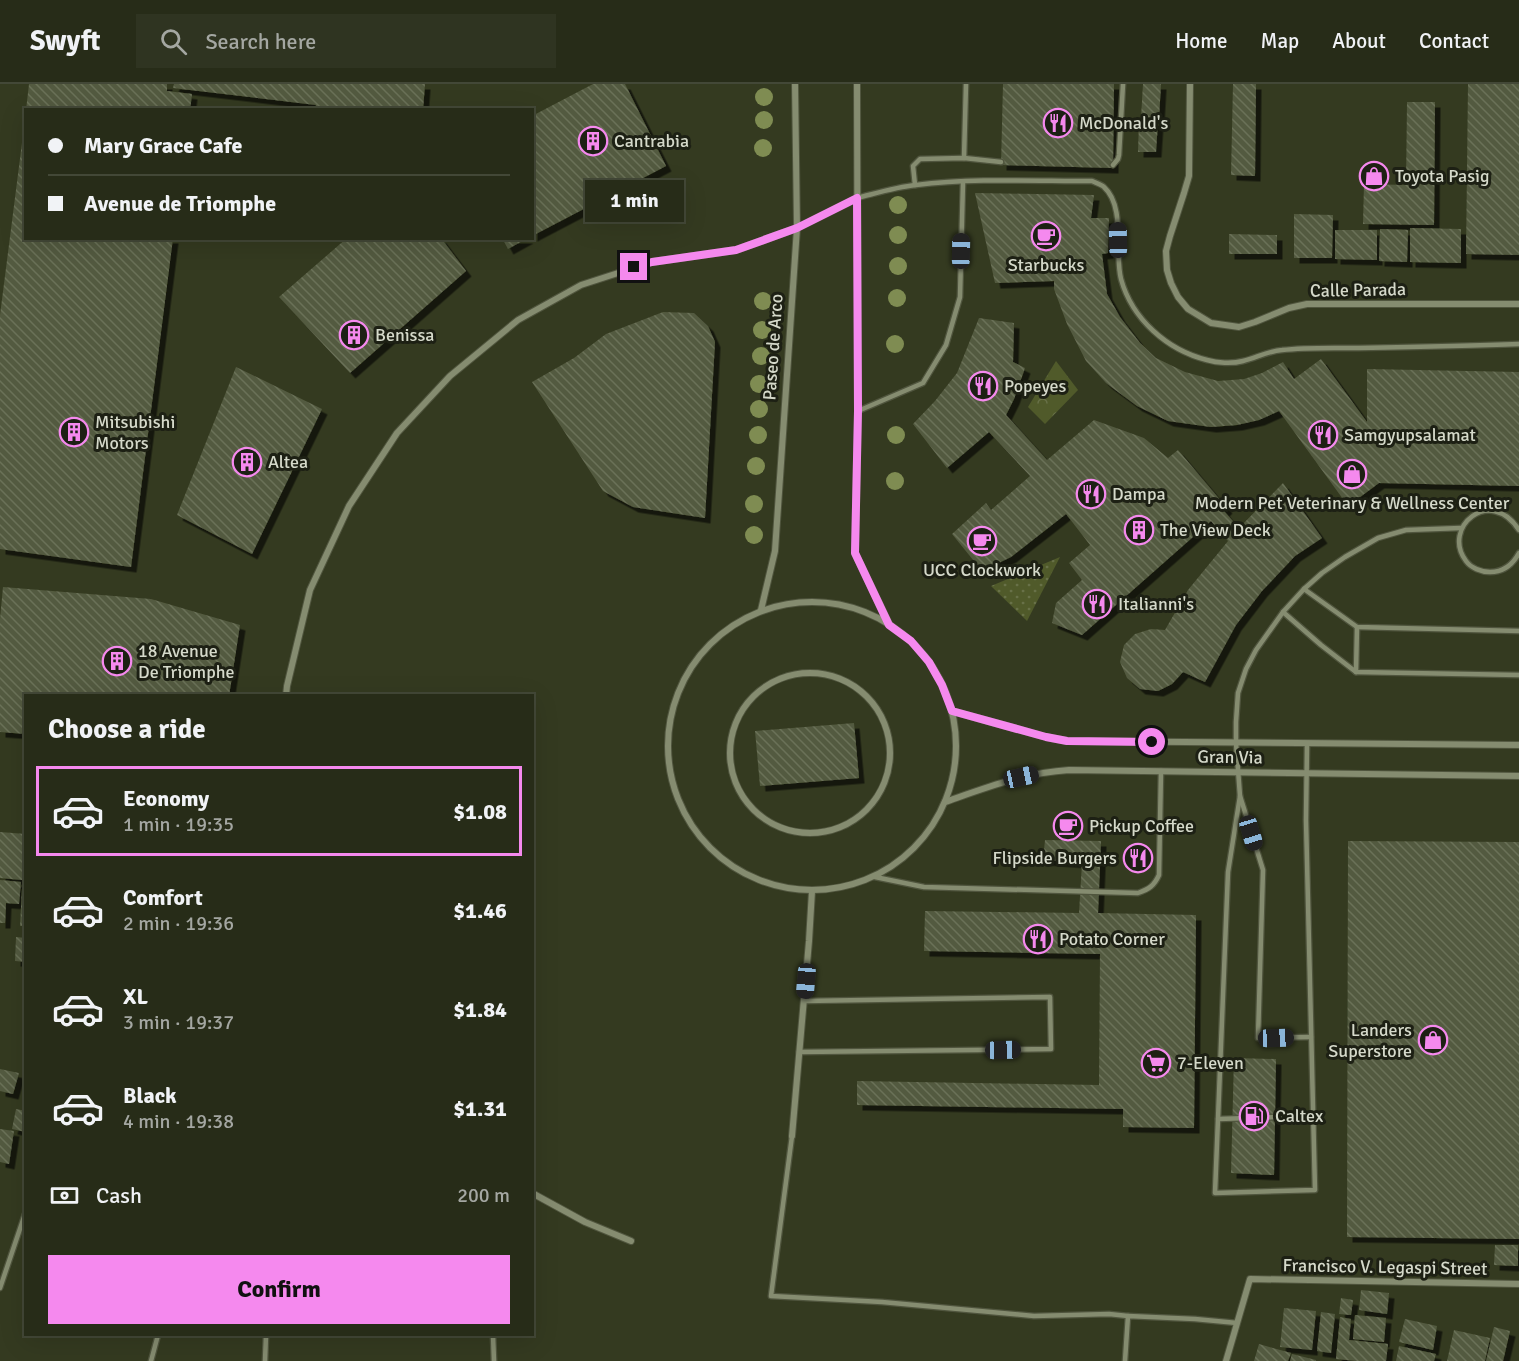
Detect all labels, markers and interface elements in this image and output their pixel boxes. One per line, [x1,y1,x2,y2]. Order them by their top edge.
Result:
search box [136,14,556,68]
text: Swyft [30,24,100,58]
icon: search [157,25,190,58]
text: Search here [205,28,316,55]
text: Home [1175,28,1228,54]
text: Map [1261,28,1299,54]
text: About [1332,28,1386,54]
text: Contact [1419,28,1489,54]
restaurant icon: McDonald's [1042,107,1074,139]
place label: McDonald's [1079,112,1168,134]
building icon: Cantrabia [577,125,609,157]
place label: Cantrabia [614,130,689,152]
text: Mary Grace Cafe [84,132,242,159]
shop icon: Toyota Pasig [1358,160,1390,192]
place label: Toyota Pasig [1395,165,1489,187]
callout: 1 min [584,180,684,222]
text: 1 min [610,188,659,213]
text: Avenue de Triomphe [84,190,276,217]
cafe icon: Starbucks [1030,220,1062,252]
car [1109,222,1127,258]
car [952,233,970,269]
route end [620,253,647,280]
place label: Starbucks [1008,254,1084,276]
street label: Calle Parada [1310,278,1406,302]
street label: Paseo de Arco [758,293,788,401]
building icon: Benissa [338,319,370,351]
place label: Benissa [375,324,434,346]
restaurant icon: Popeyes [967,370,999,402]
place label: Popeyes [1004,375,1067,397]
place label: Mitsubishi Motors [95,411,175,454]
building icon: Mitsubishi Motors [58,416,90,448]
restaurant icon: Samgyupsalamat [1307,419,1339,451]
place label: Samgyupsalamat [1344,424,1476,446]
building icon: Altea [231,446,263,478]
place label: Altea [268,451,308,473]
shop icon: Modern Pet Veterinary & Wellness Center [1336,458,1368,490]
restaurant icon: Dampa [1075,478,1107,510]
place label: Dampa [1112,483,1166,505]
place label: Modern Pet Veterinary & Wellness Center [1195,492,1510,514]
building icon: The View Deck [1123,514,1155,546]
place label: The View Deck [1160,519,1271,541]
cafe icon: UCC Clockwork [966,525,998,557]
place label: UCC Clockwork [923,559,1041,581]
restaurant icon: Italianni's [1081,588,1113,620]
place label: Italianni's [1118,593,1194,615]
place label: 18 Avenue De Triomphe [138,640,235,683]
building icon: 18 Avenue De Triomphe [101,645,133,677]
text: Choose a ride [48,713,206,746]
route start [1138,728,1165,755]
street label: Gran Via [1197,745,1263,769]
car [1002,764,1040,790]
icon: car [51,784,105,838]
text: Economy [123,785,209,812]
text: $1.08 [453,798,507,825]
cafe icon: Pickup Coffee [1052,810,1084,842]
text: 1 min · 19:35 [123,812,234,837]
car [1237,813,1265,853]
place label: Pickup Coffee [1089,815,1194,837]
restaurant icon: Flipside Burgers [1122,842,1154,874]
place label: Flipside Burgers [992,847,1117,869]
icon: car [51,883,105,937]
text: Comfort [123,884,203,911]
text: $1.46 [453,897,507,924]
text: 2 min · 19:36 [123,911,234,936]
restaurant icon: Potato Corner [1022,923,1054,955]
place label: Potato Corner [1059,928,1165,950]
car [795,962,817,1000]
icon: car [51,982,105,1036]
text: XL [123,983,148,1010]
text: $1.84 [453,996,507,1023]
text: 3 min · 19:37 [123,1010,234,1035]
place label: Landers Superstore [1328,1019,1412,1062]
shop icon: Landers Superstore [1417,1024,1449,1056]
car [1258,1028,1294,1048]
car [985,1041,1021,1059]
supermarket icon: 7-Eleven [1140,1047,1172,1079]
place label: 7-Eleven [1177,1052,1244,1074]
icon: car [51,1081,105,1135]
text: Black [123,1082,177,1109]
text: $1.31 [453,1095,507,1122]
fuel station icon: Caltex [1238,1100,1270,1132]
place label: Caltex [1275,1105,1324,1127]
text: 4 min · 19:38 [123,1109,234,1134]
icon: cash [48,1179,81,1212]
text: Cash [96,1182,142,1209]
text: 200 m [457,1183,510,1208]
street label: Francisco V. Legaspi Street [1282,1254,1488,1280]
button: Confirm [48,1255,510,1324]

